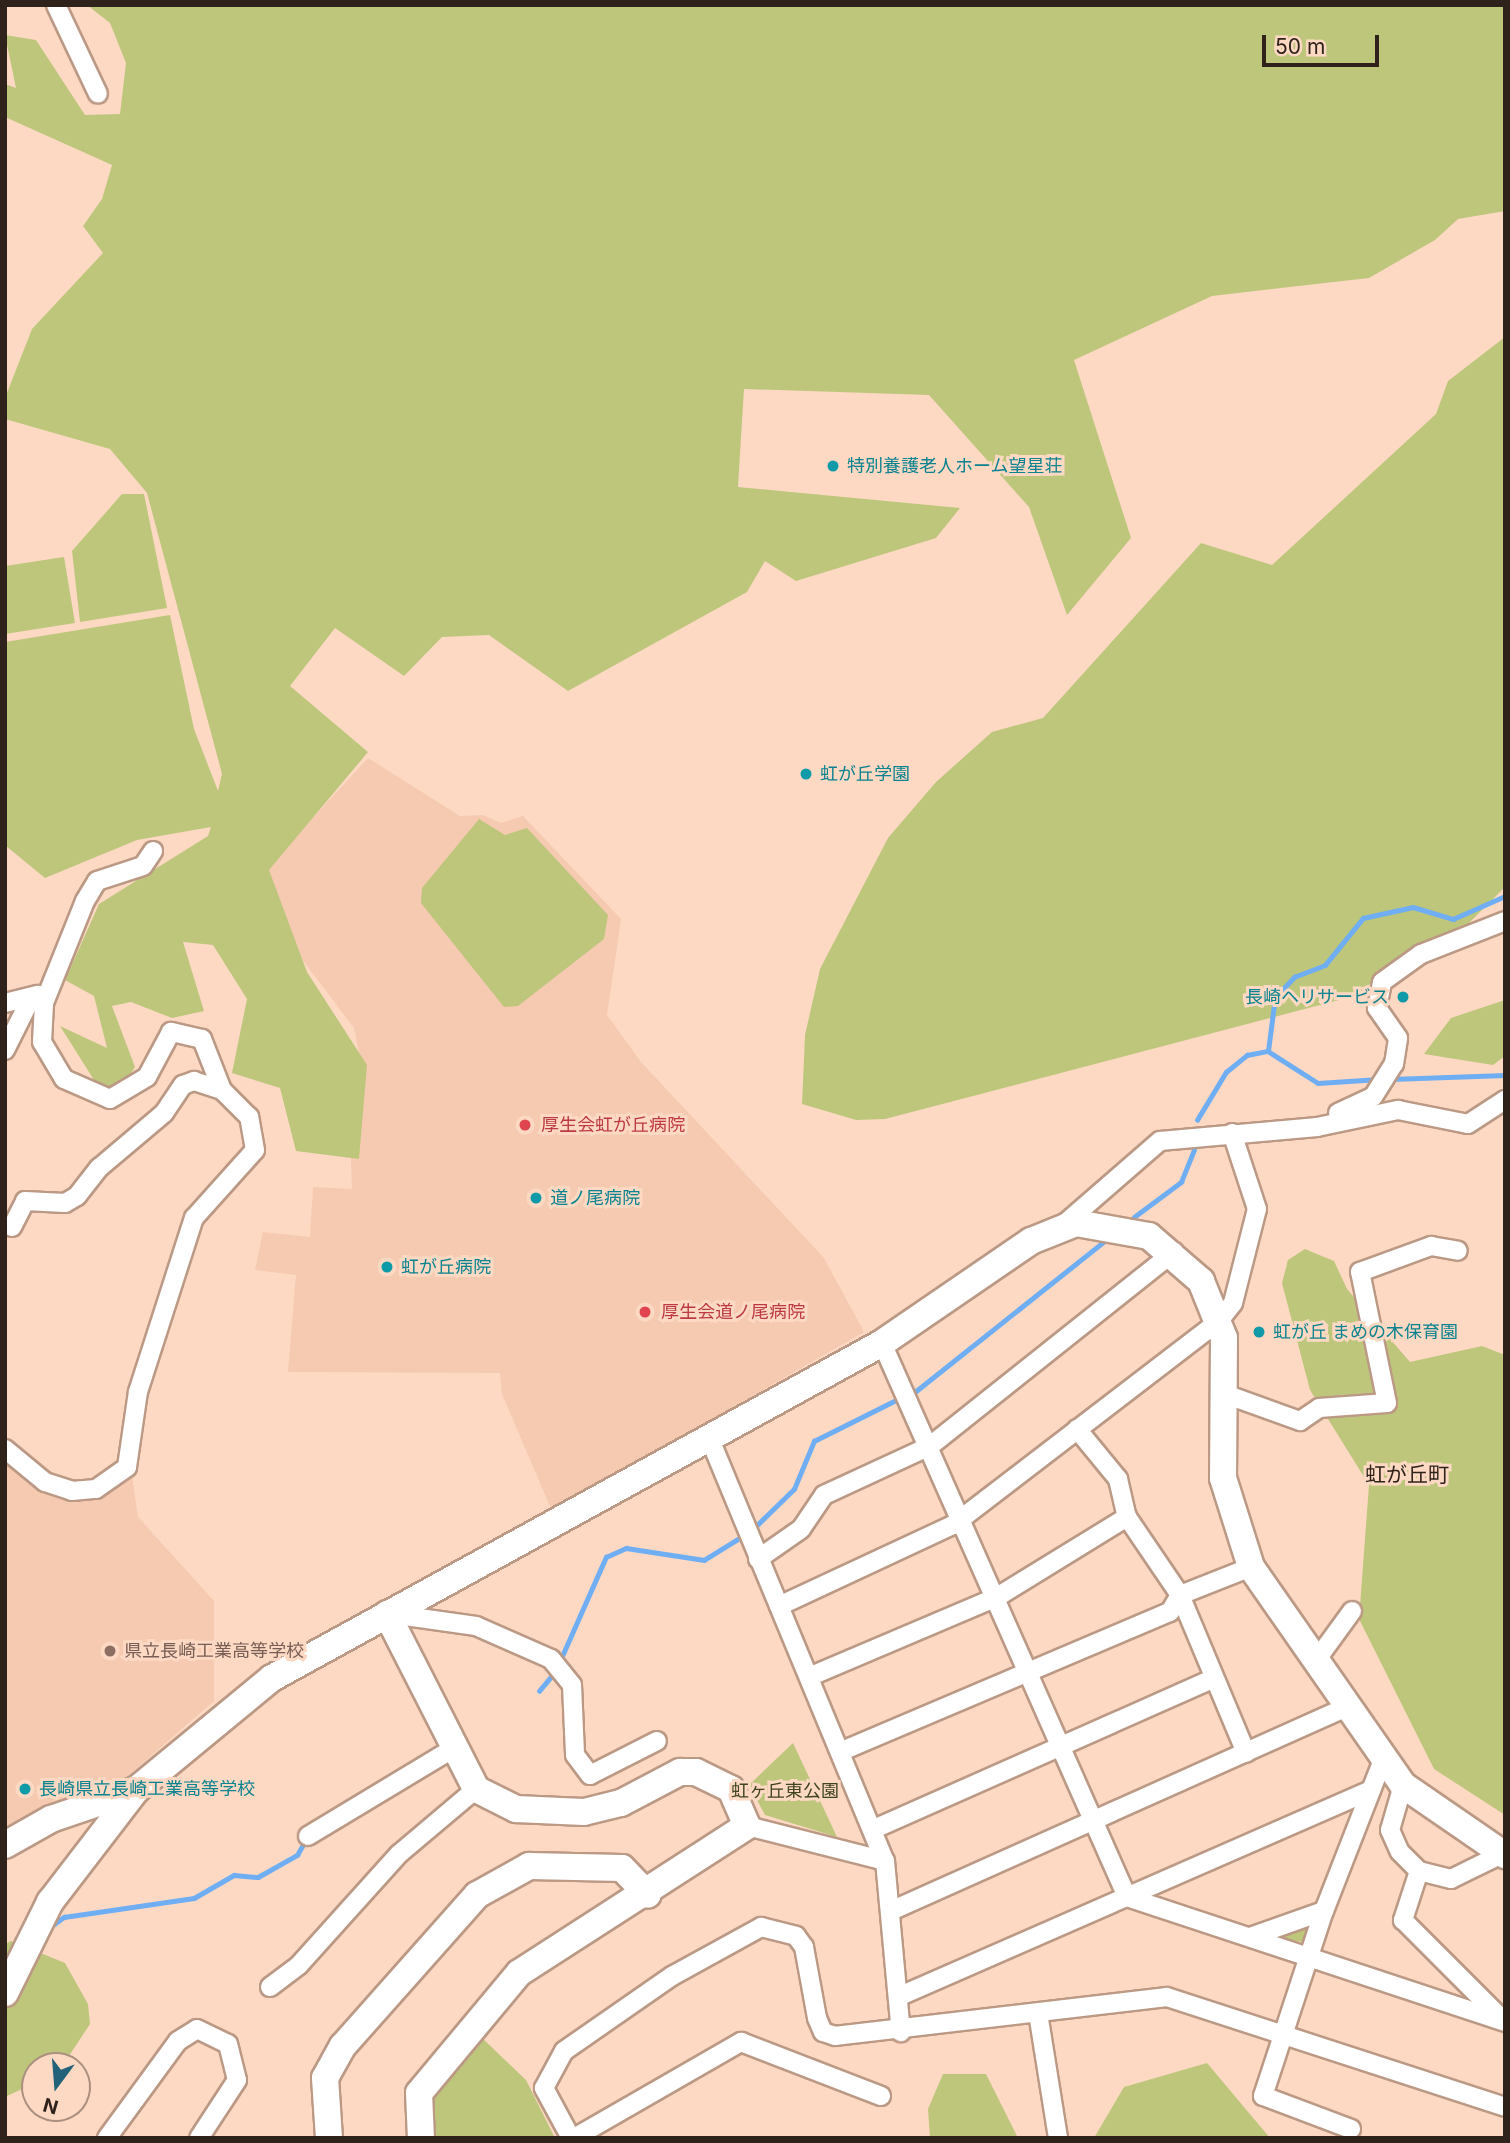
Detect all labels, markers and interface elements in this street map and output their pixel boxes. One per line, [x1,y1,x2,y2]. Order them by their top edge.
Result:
scale bar [1265,21,1382,65]
text: 50 m [1275,34,1325,59]
place label: 特別養護老人ホーム望星荘 [847,455,1063,477]
marker: 特別養護老人ホーム望星荘 [825,458,841,474]
place label: 虹が丘学園 [820,763,910,785]
marker: 虹が丘学園 [798,766,814,782]
place label: 長崎ヘリサービス [1245,986,1389,1008]
marker: 長崎ヘリサービス [1395,989,1411,1005]
place label: 厚生会虹が丘病院 [541,1114,685,1136]
marker: 厚生会虹が丘病院 [515,1115,535,1135]
place label: 道ノ尾病院 [550,1187,640,1209]
marker: 道ノ尾病院 [528,1190,544,1206]
place label: 虹が丘病院 [401,1256,491,1278]
marker: 虹が丘病院 [379,1259,395,1275]
place label: 厚生会道ノ尾病院 [661,1301,805,1323]
marker: 厚生会道ノ尾病院 [635,1302,655,1322]
place label: 虹が丘 まめの木保育園 [1273,1321,1458,1343]
marker: 虹が丘 まめの木保育園 [1251,1324,1267,1340]
district label: 虹が丘町 [1365,1462,1449,1488]
place label: 県立長崎工業高等学校 [124,1640,304,1662]
marker: 県立長崎工業高等学校 [102,1643,118,1659]
place label: 長崎県立長崎工業高等学校 [39,1778,255,1800]
park label: 虹ヶ丘東公園 [731,1780,839,1802]
marker: 長崎県立長崎工業高等学校 [17,1781,33,1797]
north arrow [21,2052,91,2122]
text: N [41,2093,61,2119]

